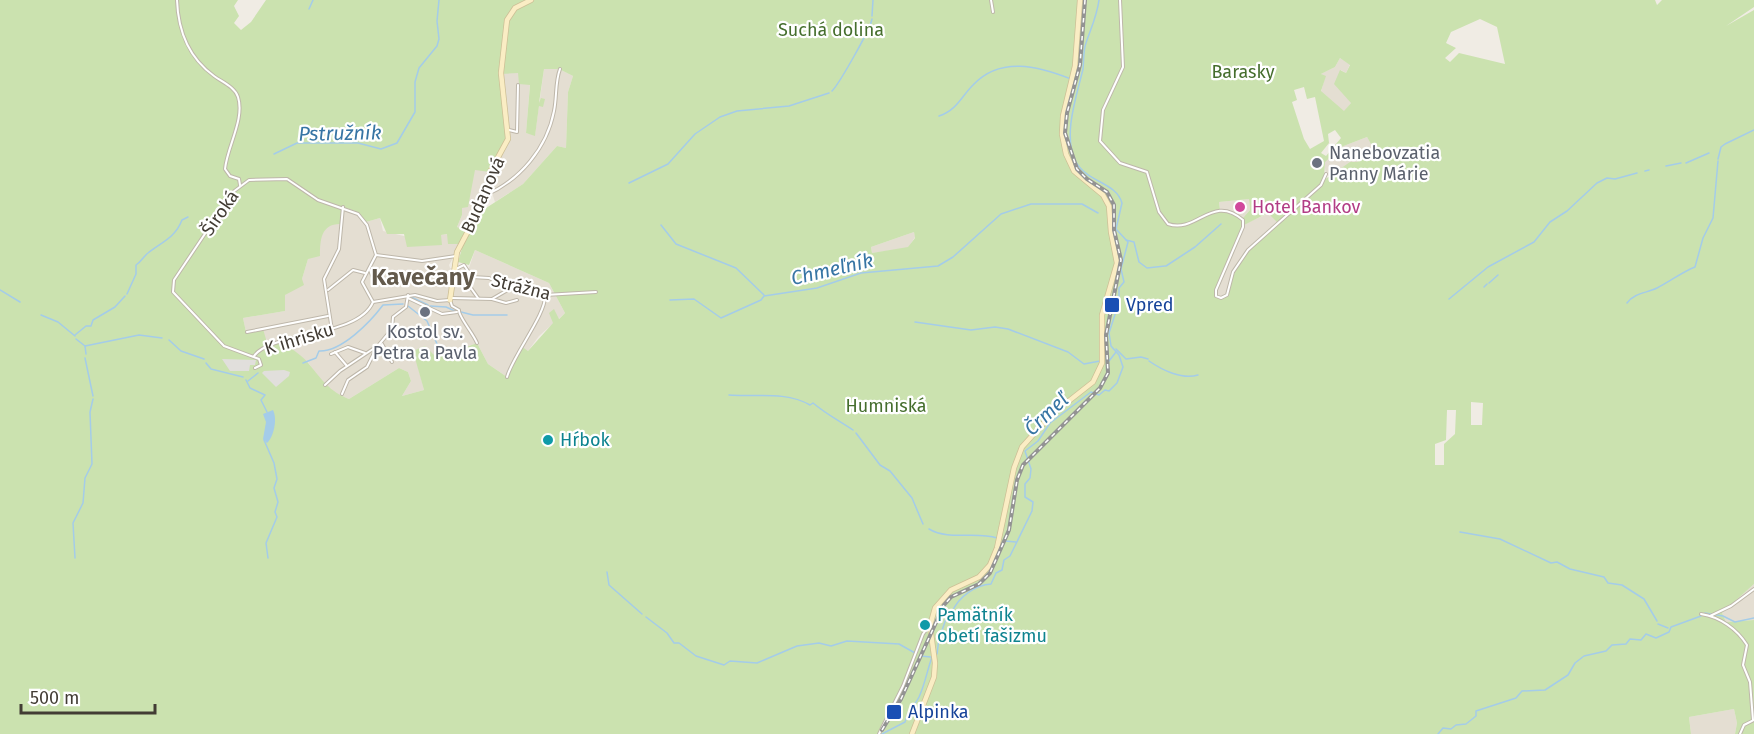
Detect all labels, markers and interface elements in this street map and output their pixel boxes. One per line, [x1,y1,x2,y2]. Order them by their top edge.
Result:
park label: Suchá dolina [778,19,884,41]
park label: Barasky [1211,61,1275,83]
water label: Pstružník [298,120,382,146]
place label: Nanebovzatia Panny Márie [1329,142,1440,185]
street label: Budanová [456,153,510,237]
marker: Nanebovzatia Panny Márie [1310,156,1324,170]
street label: Široká [196,186,244,240]
place label: Hotel Bankov [1252,196,1361,218]
marker: Hotel Bankov [1233,200,1247,214]
water label: Chmeľník [789,248,876,290]
district label: Kavečany [371,263,475,291]
street label: Strážna [489,269,553,305]
place label: Vpred [1126,294,1174,316]
marker: Vpred [1103,296,1121,314]
marker: Kostol sv. Petra a Pavla [418,305,432,319]
street label: K ihrisku [262,318,336,360]
place label: Kostol sv. Petra a Pavla [373,321,477,364]
water label: Črmeľ [1019,386,1075,440]
park label: Humniská [846,395,926,417]
place label: Hŕbok [560,429,610,451]
marker: Hŕbok [541,433,555,447]
place label: Pamätník obetí fašizmu [937,604,1047,647]
marker: Pamätník obetí fašizmu [918,618,932,632]
scale bar [21,677,154,715]
text: 500 m [30,687,79,709]
place label: Alpinka [908,701,969,723]
marker: Alpinka [885,703,903,721]

